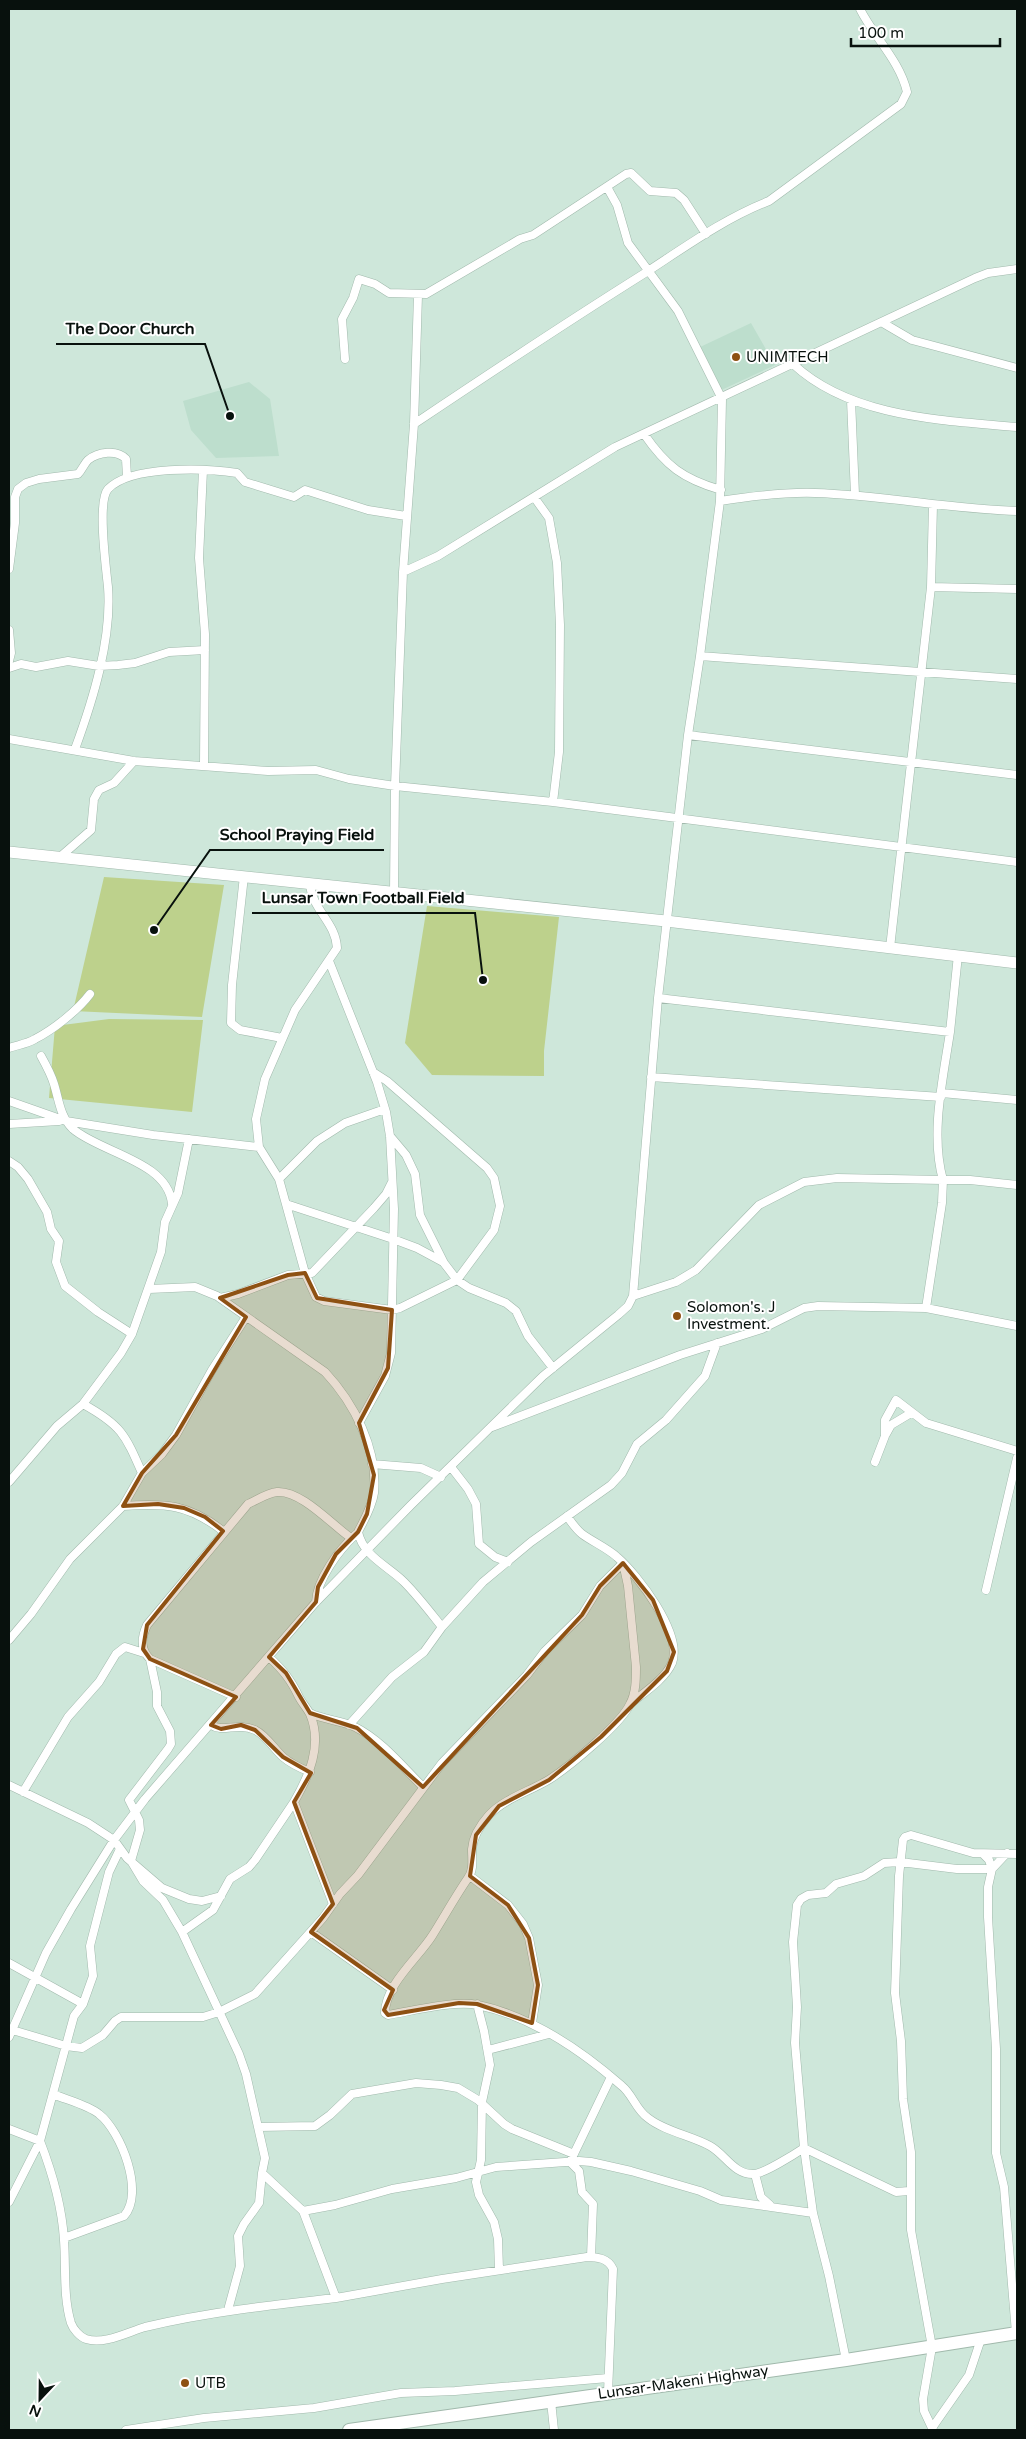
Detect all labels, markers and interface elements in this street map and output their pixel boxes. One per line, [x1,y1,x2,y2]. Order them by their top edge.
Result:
scale bar [851,15,1000,47]
text: 100 m [858,24,904,42]
callout: The Door Church [56,313,205,344]
text: The Door Church [65,319,194,339]
place label: UNIMTECH [746,348,829,366]
marker: UNIMTECH [730,351,742,363]
callout: School Praying Field [210,819,384,850]
text: School Praying Field [220,825,374,845]
callout: Lunsar Town Football Field [252,882,475,913]
text: Lunsar Town Football Field [261,888,465,908]
place label: Solomon's. J Investment. [687,1298,776,1333]
marker: Solomon's. J Investment. [671,1310,683,1322]
street label: Lunsar-Makeni Highway [597,2361,769,2403]
north arrow [15,2374,65,2424]
place label: UTB [195,2374,226,2392]
marker: UTB [179,2377,191,2389]
text: N [27,2401,44,2421]

